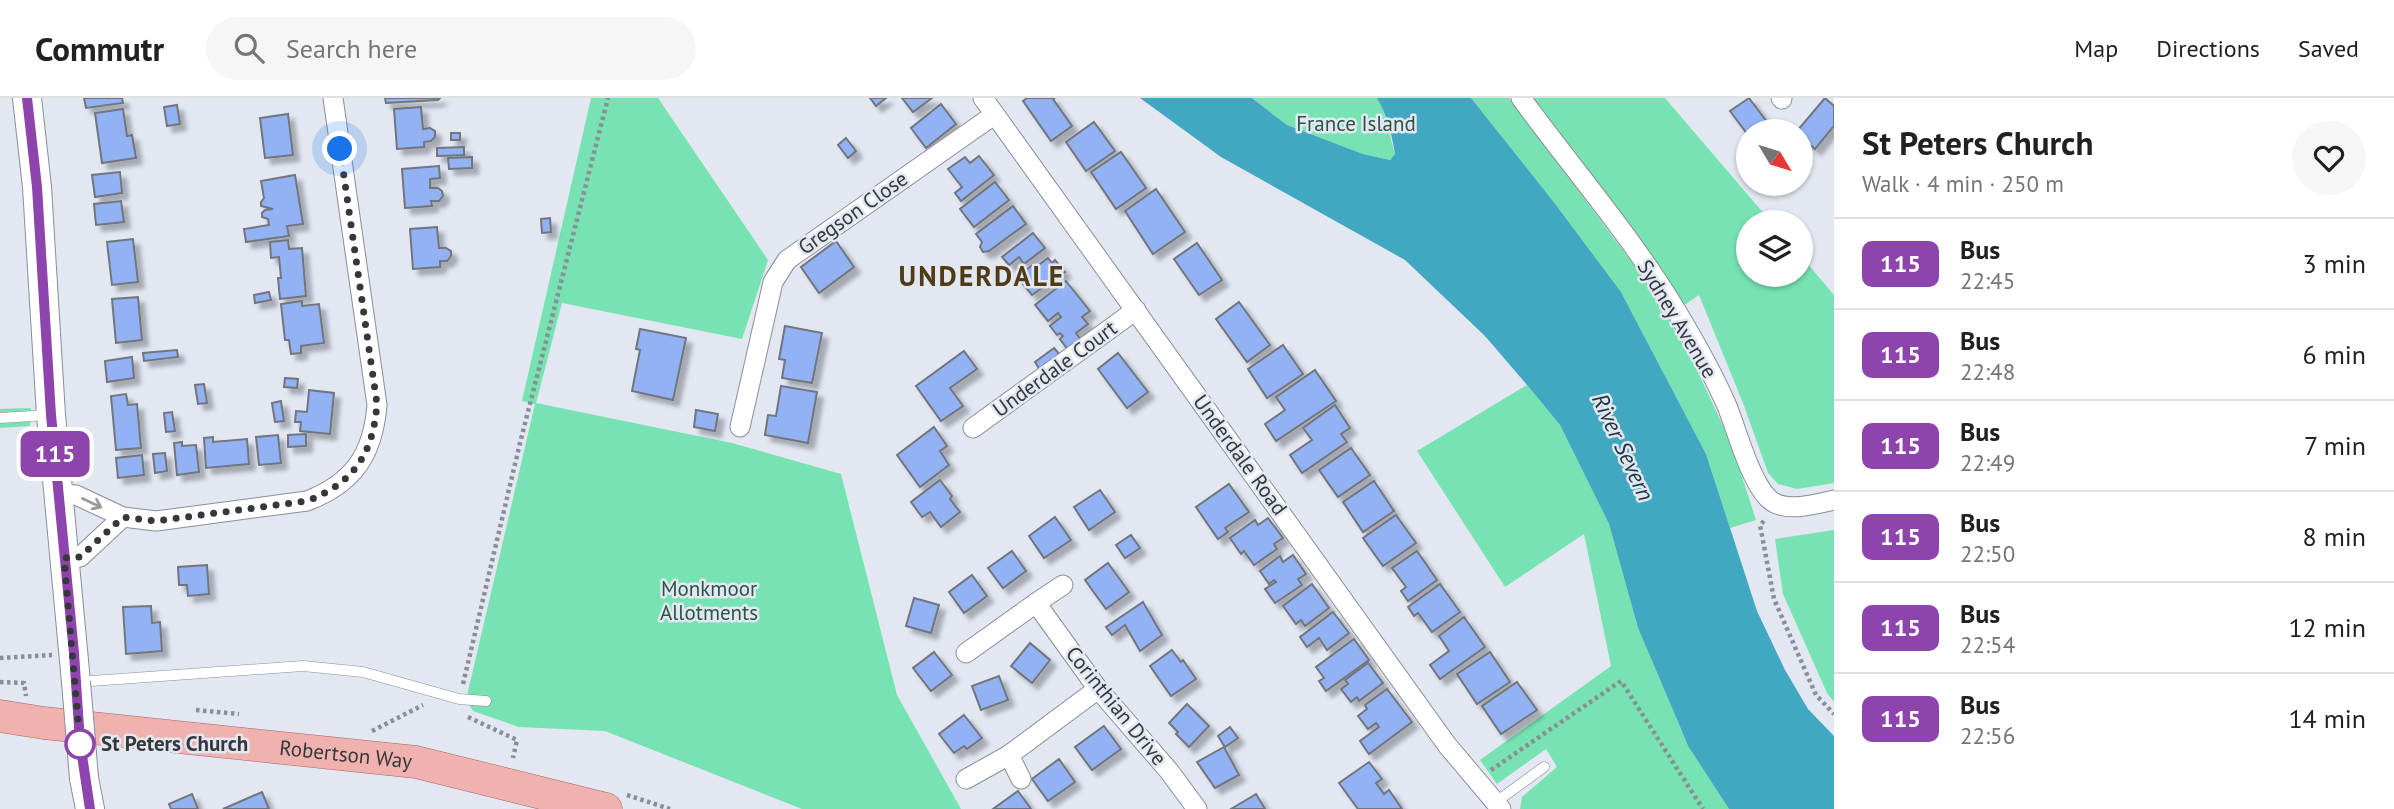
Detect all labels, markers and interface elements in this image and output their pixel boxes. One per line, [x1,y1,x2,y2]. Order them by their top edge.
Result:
search box [206,17,696,80]
text: Commutr [35,27,164,70]
icon: search [230,29,268,67]
text: Search here [286,32,417,65]
text: Map [2074,33,2118,64]
text: Directions [2156,33,2260,64]
text: Saved [2298,33,2359,64]
park label: France Island [1296,110,1416,137]
north arrow [1736,119,1813,196]
map controls [1736,119,1813,287]
text: St Peters Church [1862,121,2093,164]
button: heart [2292,121,2366,195]
your location [322,131,357,166]
street label: Gregson Close [793,165,913,260]
text: Walk · 4 min · 250 m [1862,169,2064,198]
button: layers [1736,210,1813,287]
text: Bus [1960,233,2000,266]
text: 3 min [2303,247,2366,280]
text: 115 [1880,248,1921,279]
street label: Sydney Avenue [1631,255,1723,383]
district label: UNDERDALE [899,257,1065,294]
text: 22:45 [1960,266,2015,295]
street label: Underdale Court [987,314,1122,423]
text: Bus [1960,324,2000,357]
text: 6 min [2303,338,2366,371]
text: 115 [1880,339,1921,370]
text: 22:48 [1960,357,2015,386]
water label: River Severn [1586,388,1661,505]
street label: Underdale Road [1187,389,1293,520]
text: Bus [1960,415,2000,448]
text: 7 min [2304,429,2366,462]
text: 115 [1880,430,1921,461]
line badge: 115 [15,431,95,477]
text: 115 [35,438,75,469]
text: 22:49 [1960,448,2015,477]
one-way arrow [81,497,102,510]
text: Bus [1960,506,2000,539]
text: 8 min [2303,520,2366,553]
text: 115 [1880,521,1921,552]
text: 22:50 [1960,539,2015,568]
park label: Monkmoor Allotments [660,575,758,626]
text: Bus [1960,597,2000,630]
text: 12 min [2288,611,2366,644]
text: 115 [1880,612,1921,643]
text: 22:54 [1960,630,2015,659]
street label: Corinthian Drive [1060,641,1173,771]
text: Bus [1960,688,2000,721]
text: 14 min [2288,702,2366,735]
text: 115 [1880,703,1921,734]
text: 22:56 [1960,721,2015,750]
marker: St Peters Church [65,729,95,759]
place label: St Peters Church [101,730,248,757]
street label: Robertson Way [278,734,414,775]

